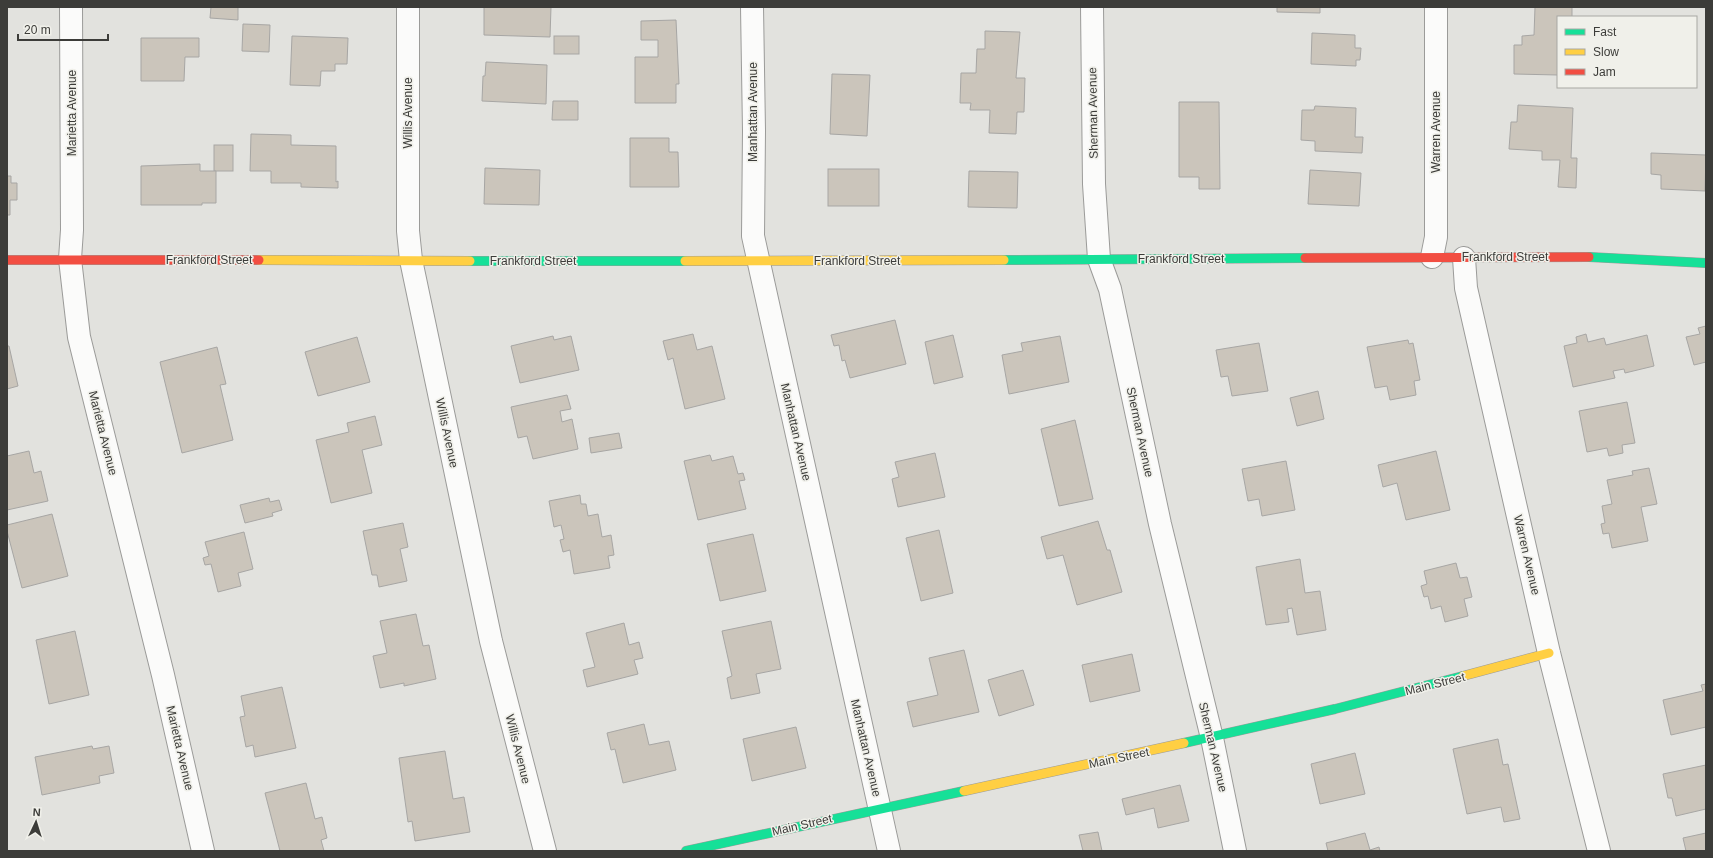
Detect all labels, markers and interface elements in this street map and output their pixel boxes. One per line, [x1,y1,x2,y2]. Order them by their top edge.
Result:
scale bar [18,16,108,42]
legend [1557,16,1697,88]
text: 20 m [24,23,51,37]
text: Fast [1593,25,1617,39]
text: Slow [1593,45,1619,59]
street label: Manhattan Avenue [746,62,760,162]
text: Jam [1593,65,1616,79]
street label: Sherman Avenue [1085,67,1101,159]
street label: Marietta Avenue [65,69,79,156]
street label: Willis Avenue [401,77,415,149]
street label: Warren Avenue [1429,91,1443,173]
street label: Frankford Street [1462,250,1549,264]
street label: Frankford Street [1138,252,1225,266]
street label: Frankford Street [166,253,253,267]
street label: Frankford Street [490,254,577,268]
street label: Frankford Street [814,254,901,268]
street label: Manhattan Avenue [778,382,814,483]
street label: Sherman Avenue [1124,386,1156,479]
street label: Marietta Avenue [86,389,120,477]
street label: Willis Avenue [433,397,461,470]
street label: Warren Avenue [1511,513,1543,597]
street label: Main Street [1404,670,1467,698]
street label: Manhattan Avenue [848,698,884,799]
street label: Sherman Avenue [1196,701,1230,794]
street label: Marietta Avenue [163,704,197,792]
street label: Willis Avenue [503,713,533,786]
street label: Main Street [1088,745,1151,771]
north arrow [16,802,56,842]
text: N [32,806,41,818]
street label: Main Street [771,811,834,839]

